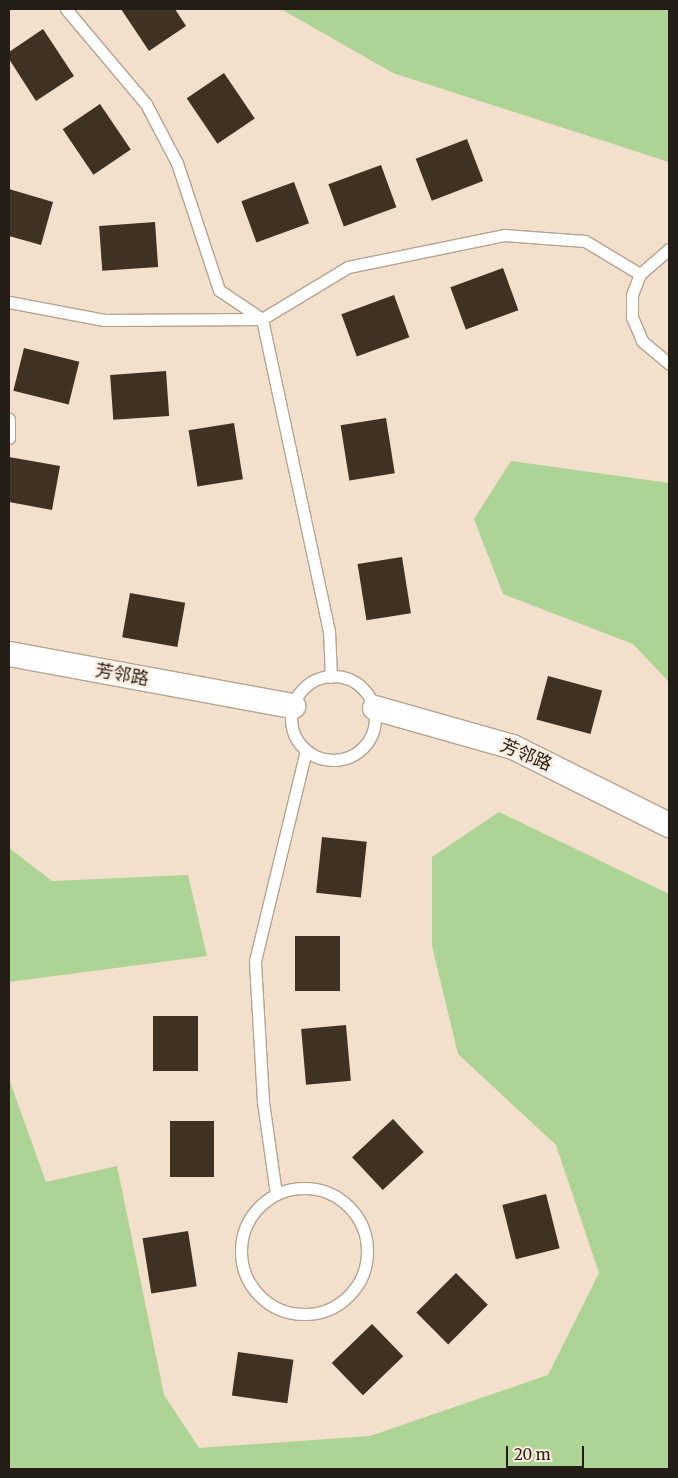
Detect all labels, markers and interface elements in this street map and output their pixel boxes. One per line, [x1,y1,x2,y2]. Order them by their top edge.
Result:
street label: 芳邻路 [94,660,150,690]
street label: 芳邻路 [497,735,555,775]
scale bar [508,1436,586,1468]
text: 20 m [514,1445,551,1464]

